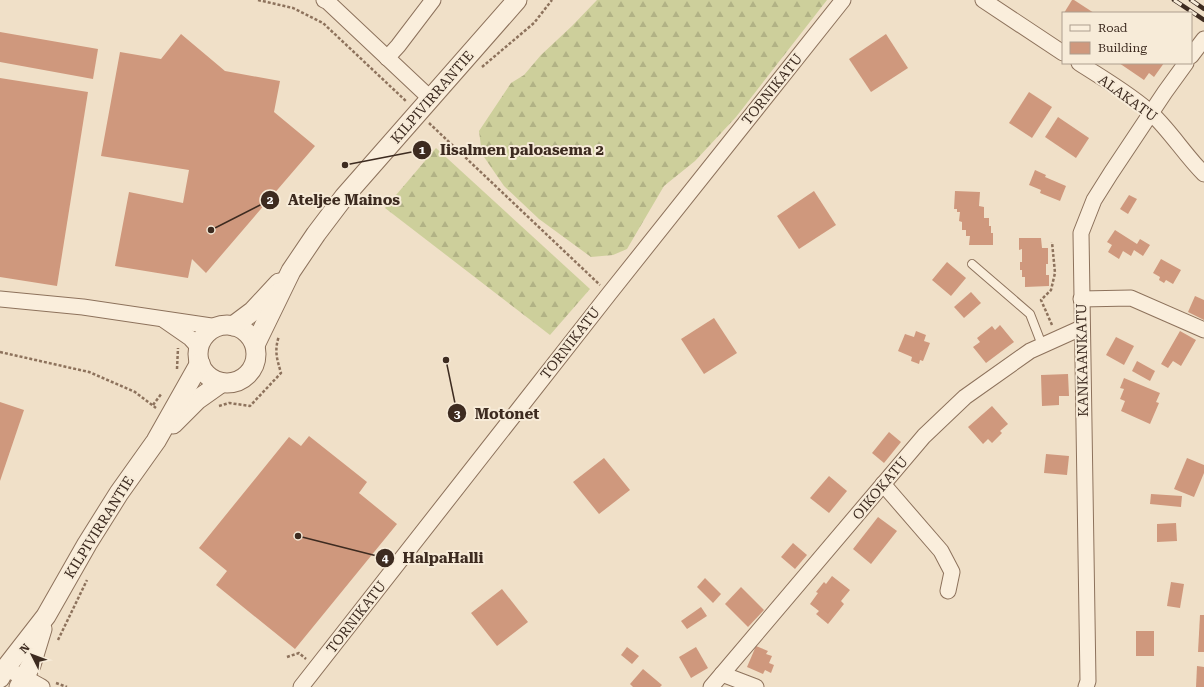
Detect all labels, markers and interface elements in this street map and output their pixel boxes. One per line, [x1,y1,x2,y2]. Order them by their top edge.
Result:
legend [1062,12,1192,64]
text: Road [1098,21,1128,35]
text: Building [1098,41,1147,55]
street label: KILPIVIRRANTIE [387,47,477,147]
street label: TORNIKATU [738,50,806,128]
street label: ALAKATU [1095,71,1161,125]
callout: Iisalmen paloasema 2 [412,136,612,163]
text: Iisalmen paloasema 2 [440,141,604,159]
text: 1 [419,143,426,157]
callout: Ateljee Mainos [260,186,408,213]
text: Ateljee Mainos [288,191,400,209]
text: 2 [267,193,274,207]
street label: KANKAANKATU [1073,303,1091,417]
street label: TORNIKATU [537,304,603,382]
callout: Motonet [447,400,548,427]
text: Motonet [475,405,539,423]
text: 3 [454,407,461,421]
street label: OIKOKATU [849,453,911,523]
street label: KILPIVIRRANTIE [61,473,137,581]
callout: HalpaHalli [375,544,492,571]
text: HalpaHalli [402,549,484,567]
text: 4 [382,551,389,565]
street label: TORNIKATU [323,578,389,656]
north arrow [12,635,52,675]
text: N [17,641,33,656]

